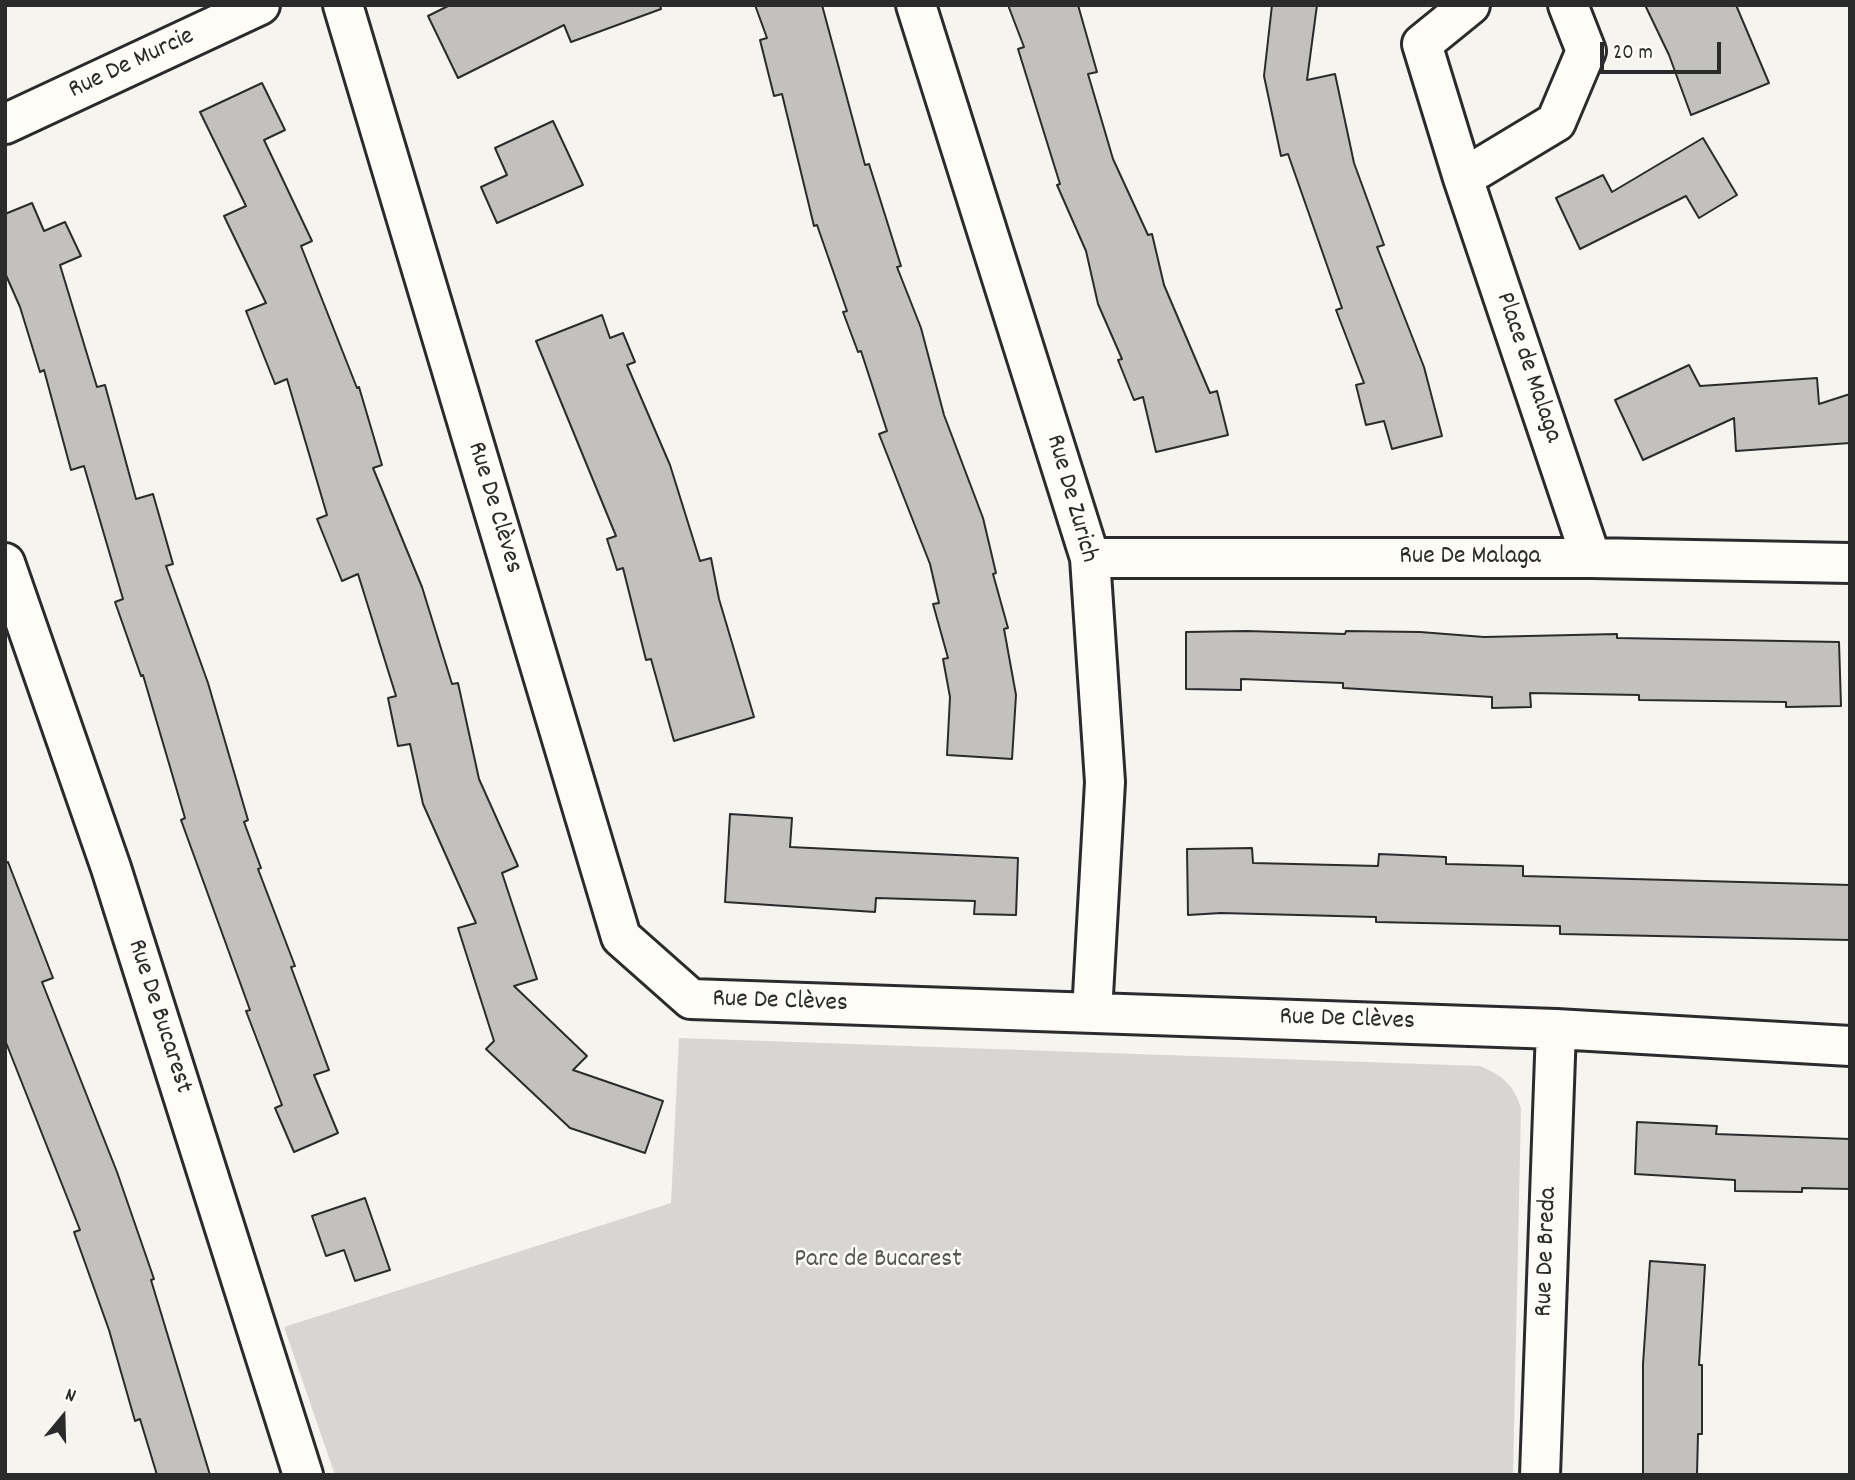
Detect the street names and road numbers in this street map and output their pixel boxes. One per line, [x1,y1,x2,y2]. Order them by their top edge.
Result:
street label: Rue De Murcie [64,22,200,108]
street label: Place de Malaga [1487,289,1567,447]
street label: Rue De Zurich [1037,431,1103,567]
street label: Rue De Clèves [458,439,528,577]
street label: Rue De Malaga [1399,542,1541,574]
street label: Rue De Bucarest [118,936,198,1098]
street label: Rue De Clèves [712,985,848,1021]
street label: Rue De Clèves [1279,1003,1415,1039]
street label: Rue De Breda [1530,1187,1566,1317]

